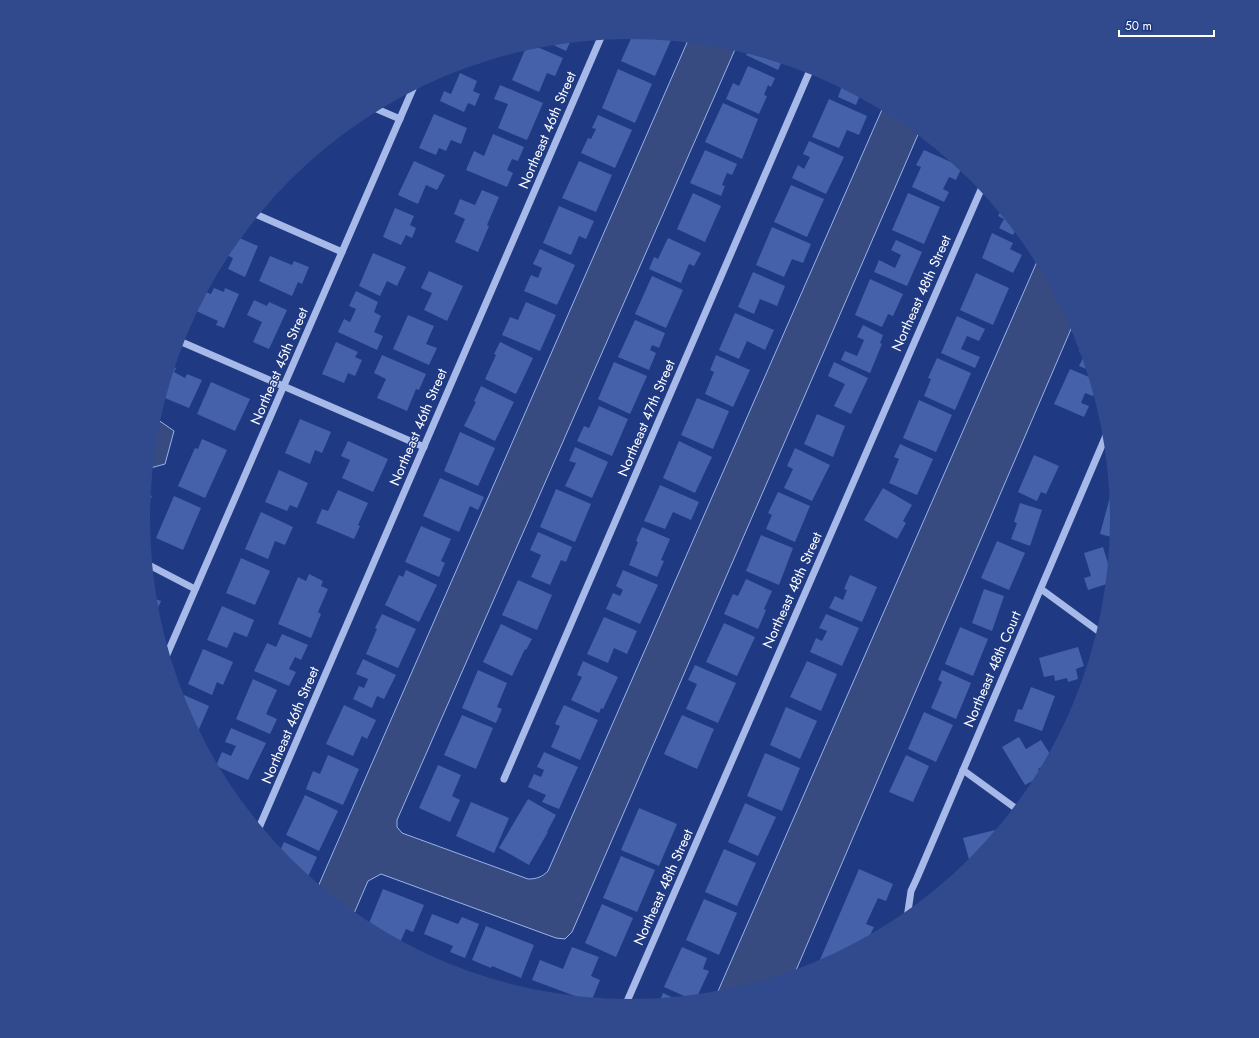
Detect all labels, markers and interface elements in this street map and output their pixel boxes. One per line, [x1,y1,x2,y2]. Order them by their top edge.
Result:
scale bar [1119,12,1214,38]
text: 50 m [1125,17,1152,35]
street label: Northeast 46th Street [513,68,581,192]
street label: Northeast 48th Street [886,231,956,354]
street label: Northeast 45th Street [245,304,313,428]
street label: Northeast 47th Street [612,356,680,479]
street label: Northeast 46th Street [384,365,452,489]
street label: Northeast 48th Street [757,528,827,651]
street label: Northeast 48th Court [958,607,1026,730]
street label: Northeast 46th Street [256,663,324,787]
street label: Northeast 48th Street [628,825,698,948]

